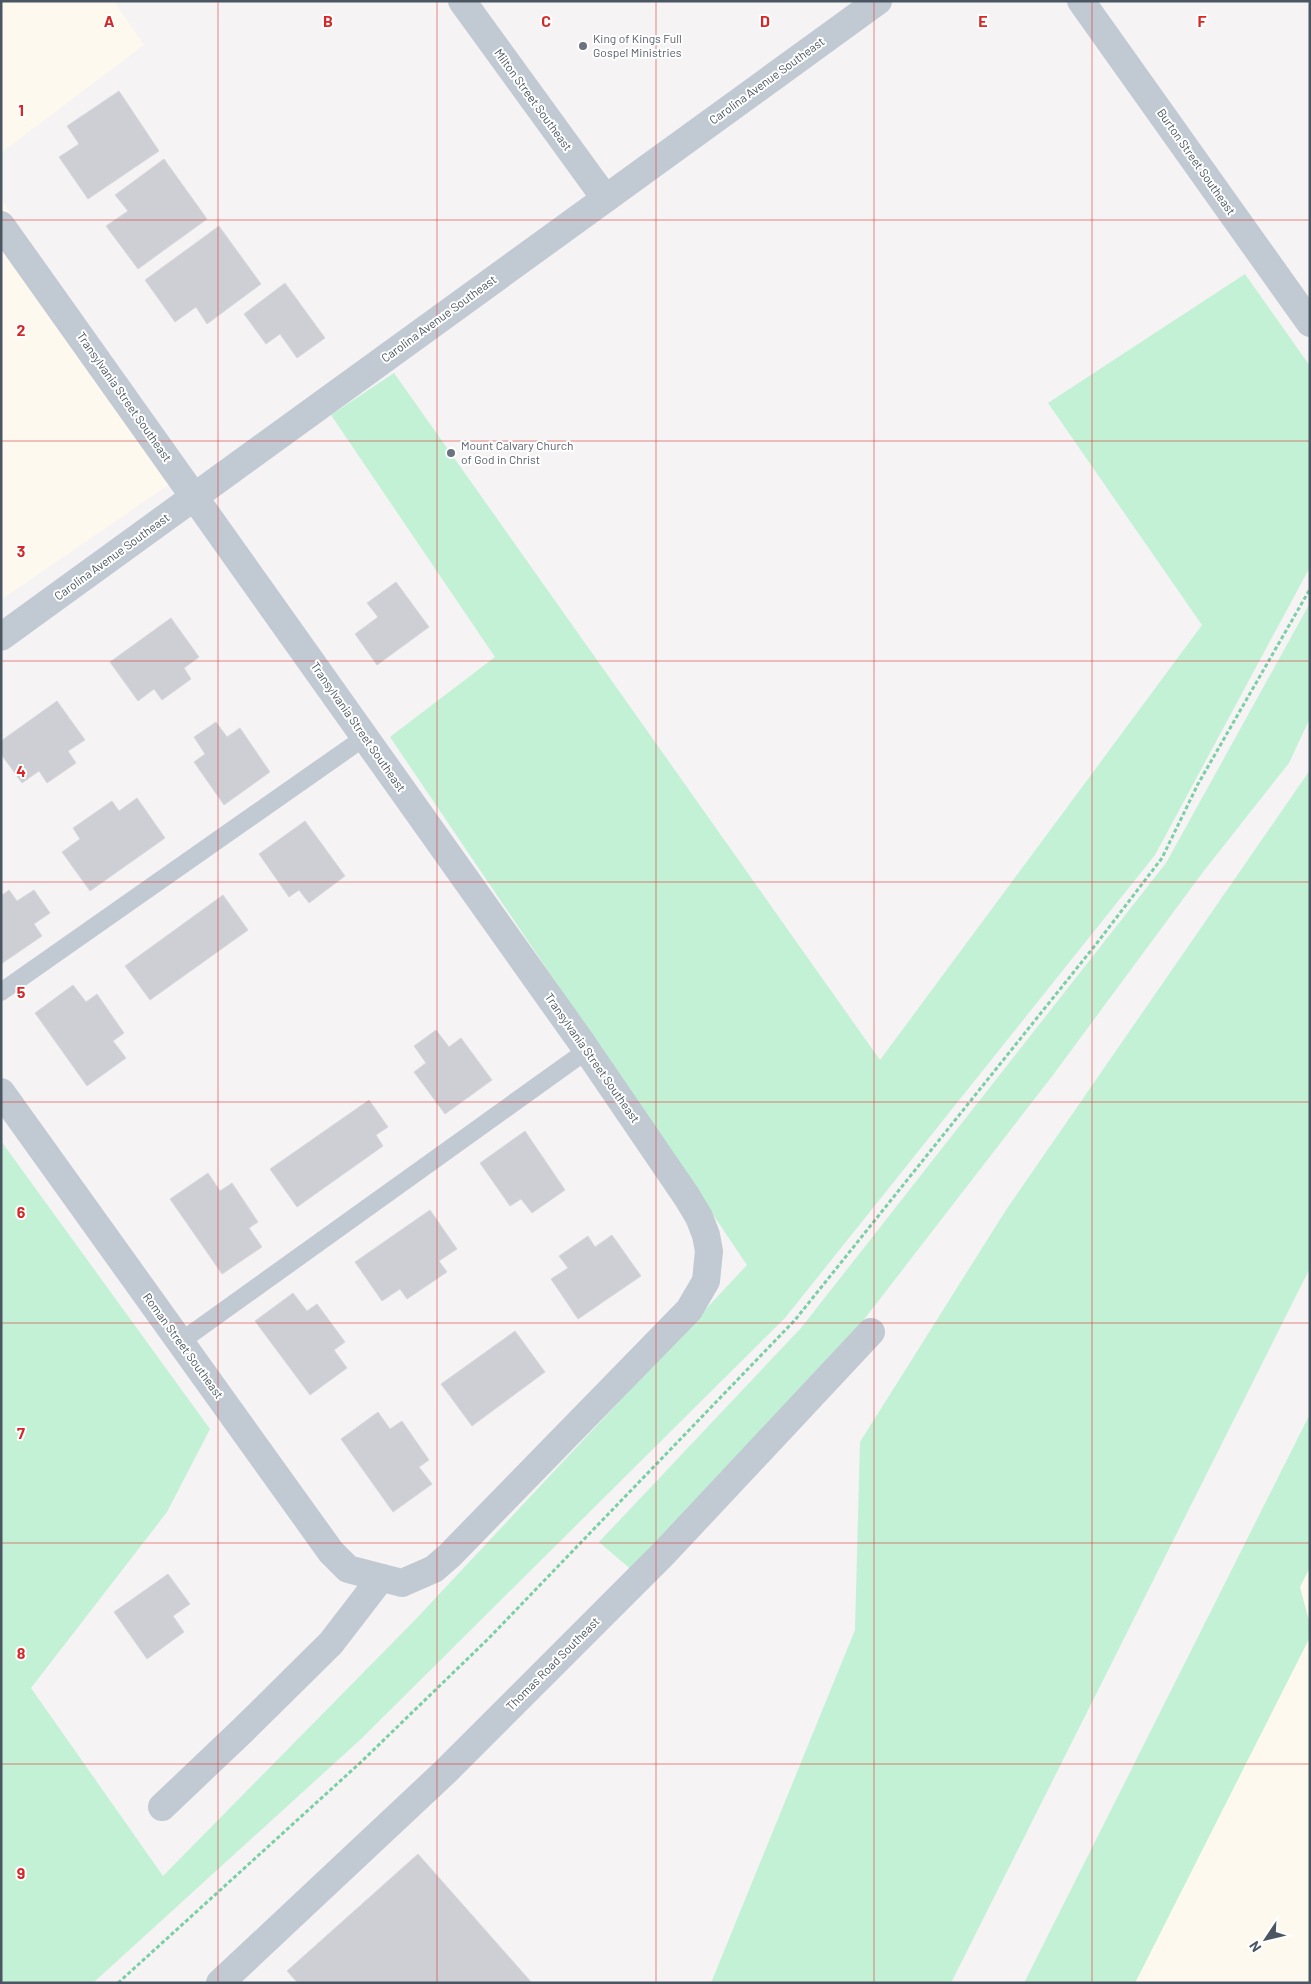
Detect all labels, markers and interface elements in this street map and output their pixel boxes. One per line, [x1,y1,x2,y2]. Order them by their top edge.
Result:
text: A [104,11,115,30]
text: B [323,11,333,30]
text: C [541,11,551,30]
text: D [760,11,770,30]
text: E [978,11,988,30]
text: F [1198,11,1207,30]
place label: King of Kings Full Gospel Ministries [593,31,682,59]
street label: Carolina Avenue Southeast [706,34,827,127]
marker: King of Kings Full Gospel Ministries [577,40,589,52]
street label: Milton Street Southeast [492,46,575,153]
text: 1 [18,100,24,119]
street label: Burton Street Southeast [1155,106,1239,217]
street label: Carolina Avenue Southeast [378,272,499,365]
text: 2 [17,320,26,339]
street label: Transylvania Street Southeast [75,329,175,464]
place label: Mount Calvary Church of God in Christ [461,438,573,466]
marker: Mount Calvary Church of God in Christ [445,447,457,459]
street label: Carolina Avenue Southeast [51,510,172,603]
text: 3 [17,541,25,560]
street label: Transylvania Street Southeast [309,659,409,794]
text: 4 [16,761,26,780]
text: 5 [17,982,26,1001]
street label: Transylvania Street Southeast [543,990,643,1125]
text: 6 [17,1202,26,1221]
street label: Roman Street Southeast [141,1290,227,1401]
text: 7 [17,1423,25,1442]
street label: Thomas Road Southeast [503,1614,602,1713]
text: 8 [17,1643,26,1662]
text: 9 [17,1863,25,1882]
north arrow [1241,1914,1291,1964]
text: N [1245,1938,1265,1955]

